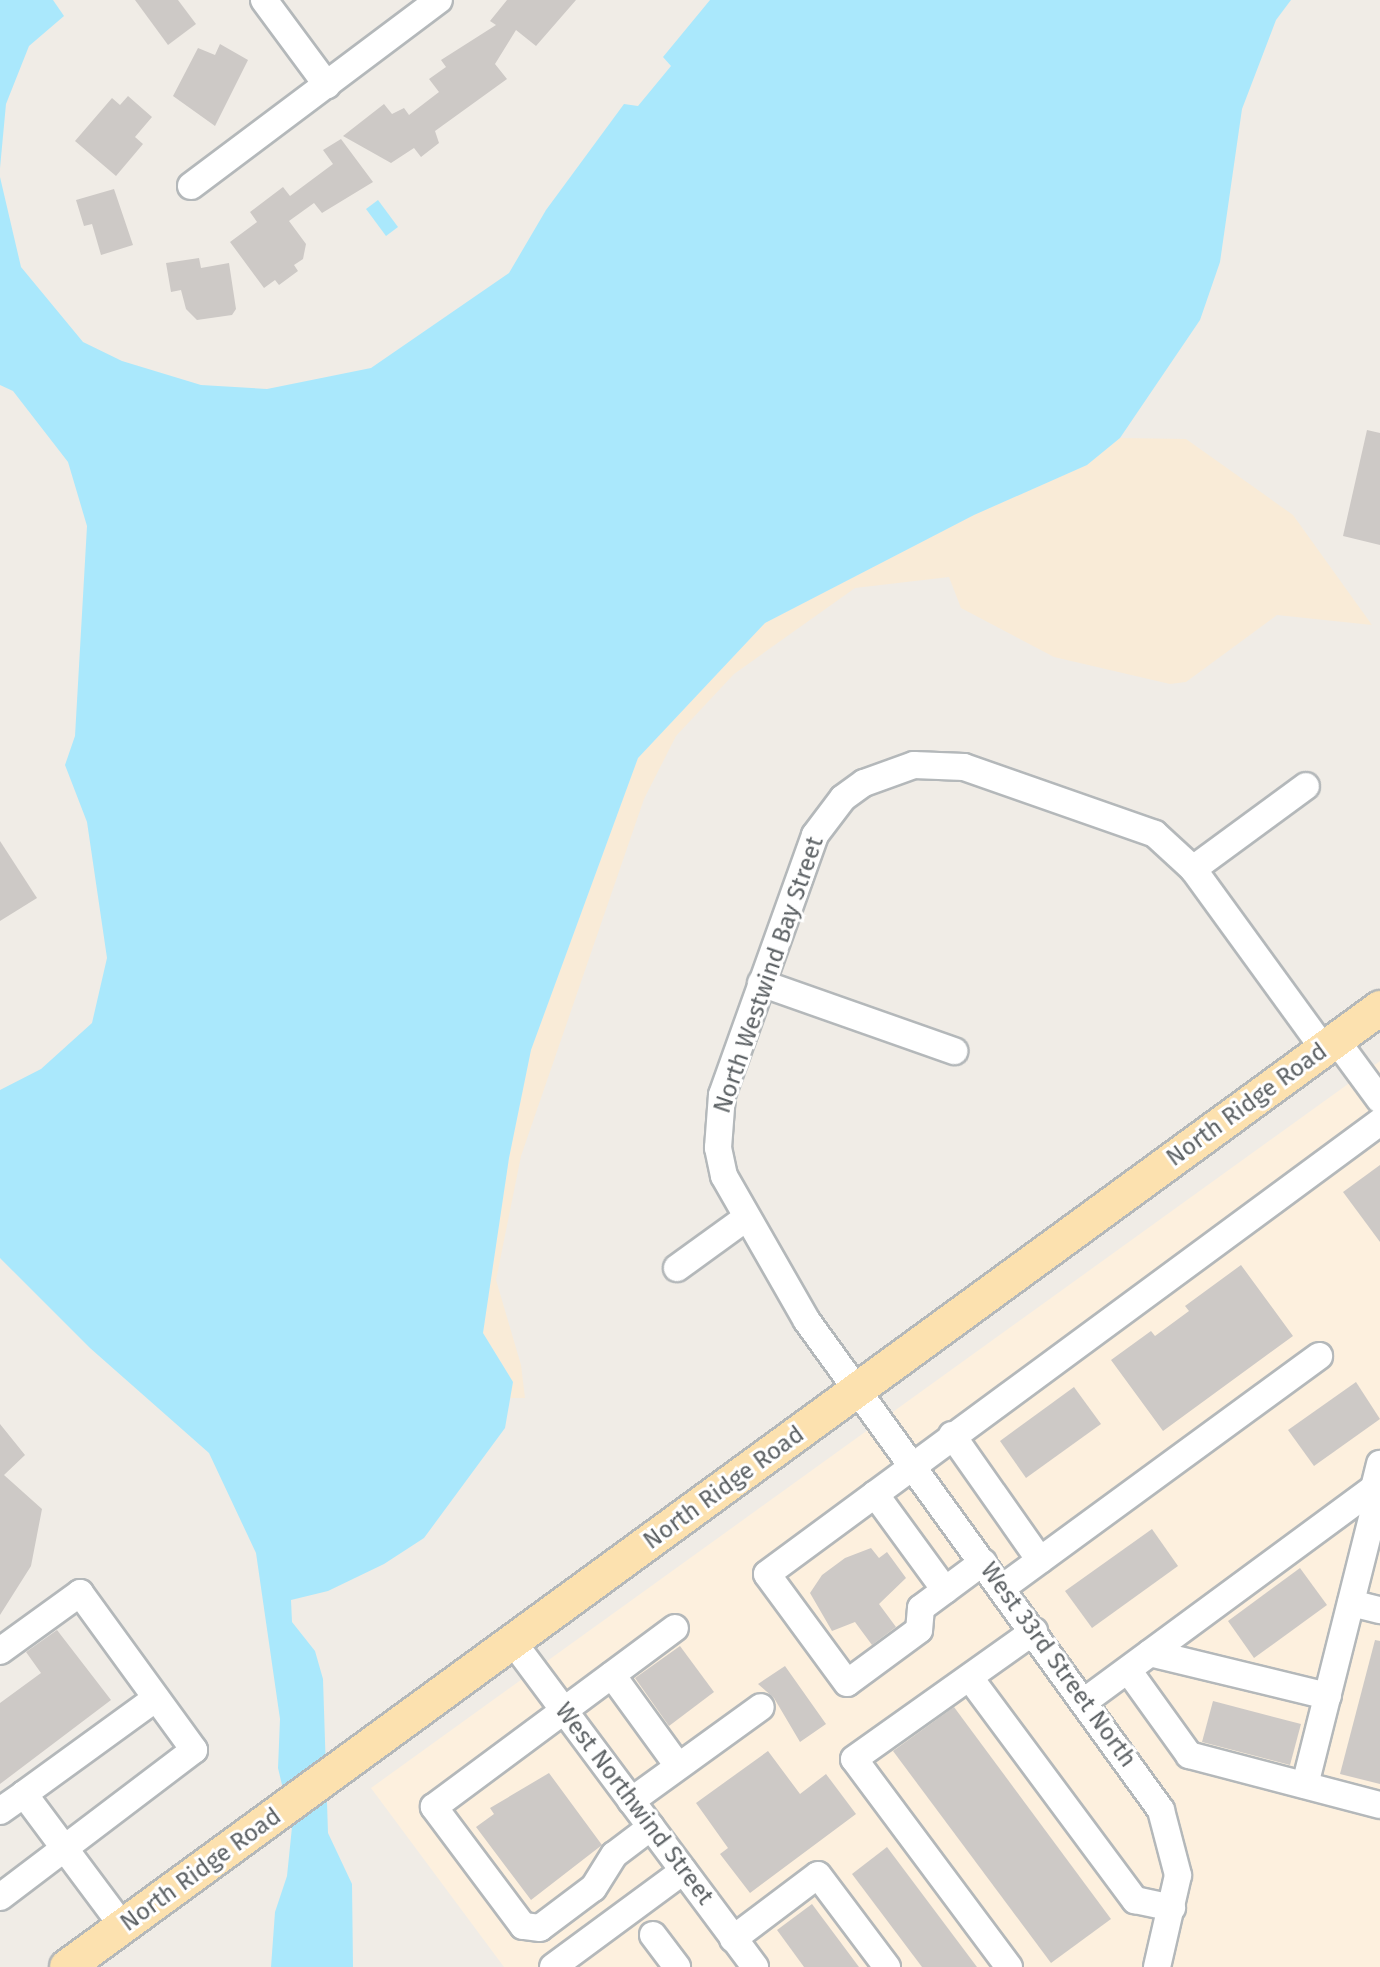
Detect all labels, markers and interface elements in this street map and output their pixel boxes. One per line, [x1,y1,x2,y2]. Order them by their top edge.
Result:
street label: North Westwind Bay Street [708,833,830,1117]
street label: North Ridge Road [1161,1037,1333,1173]
street label: North Ridge Road [638,1420,810,1556]
street label: West 33rd Street North [974,1557,1142,1773]
street label: West Northwind Street [549,1697,719,1911]
street label: North Ridge Road [115,1802,287,1938]

